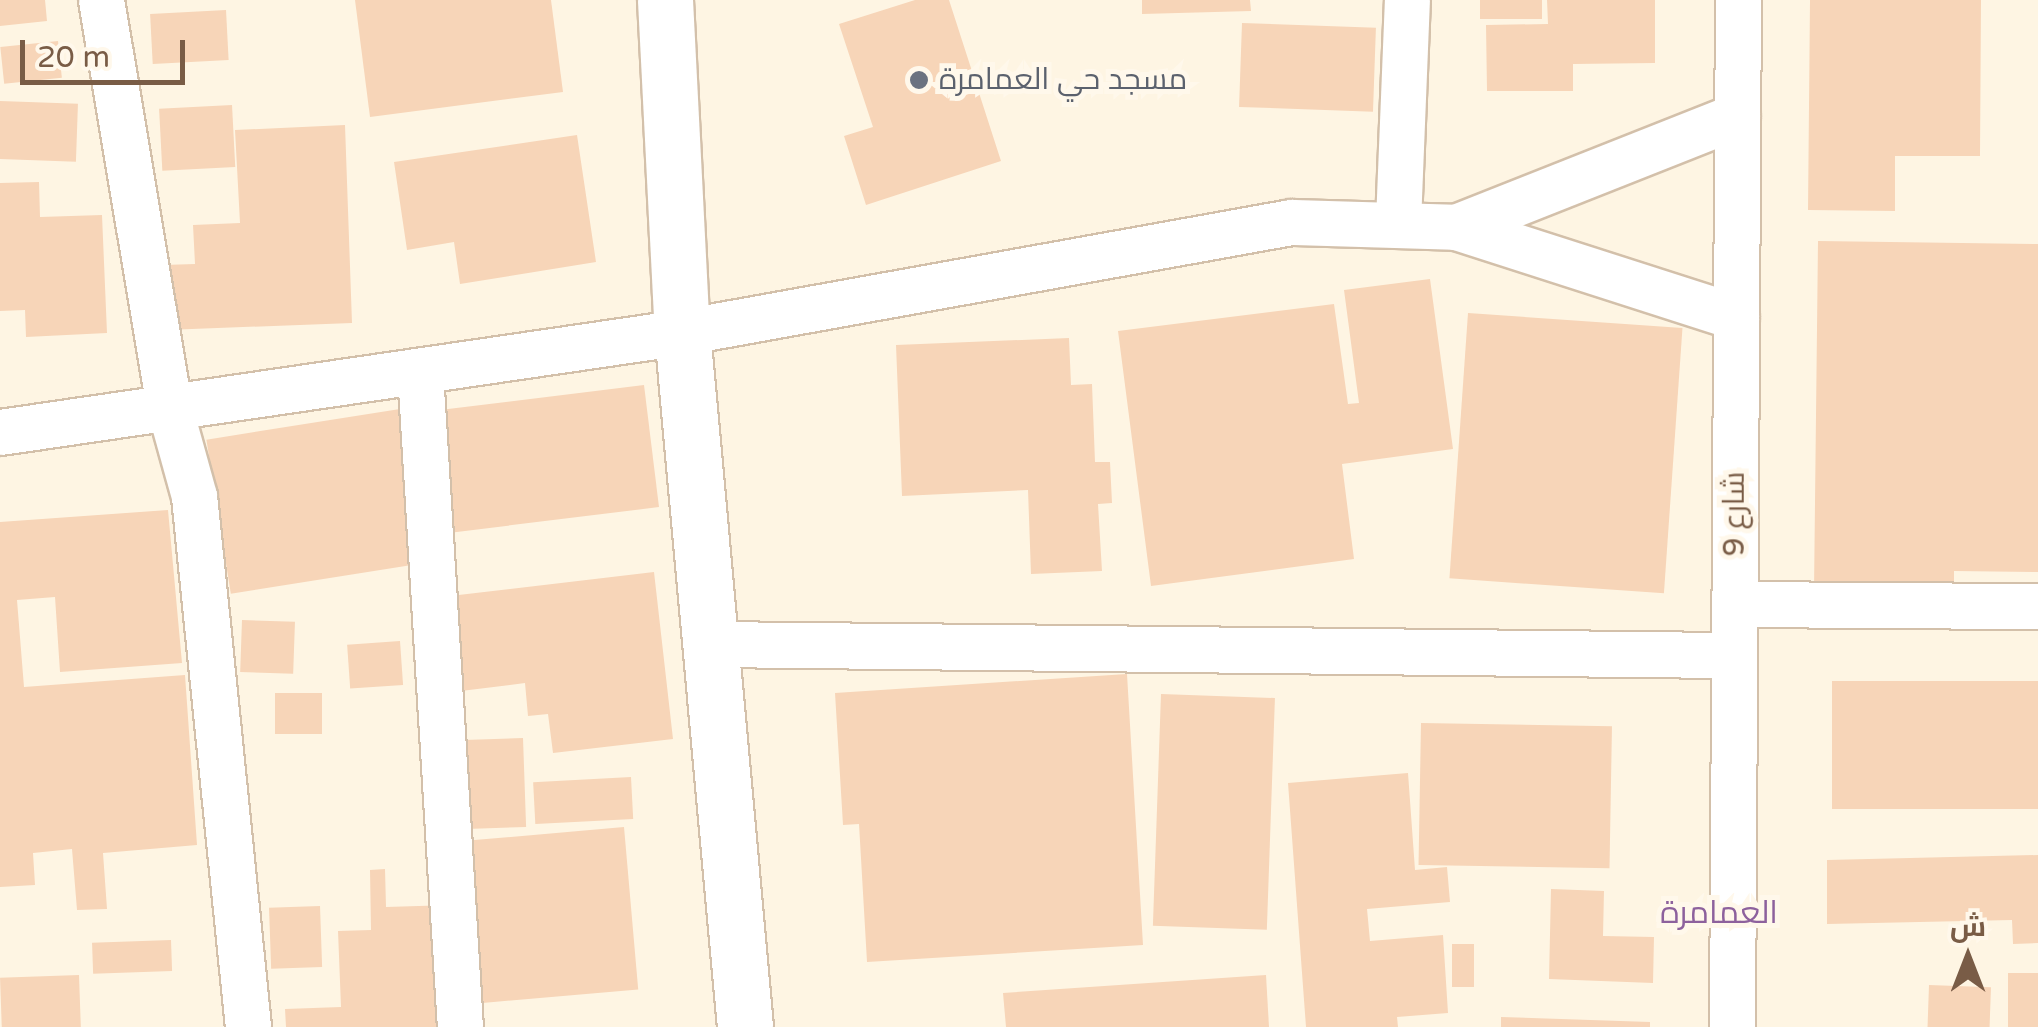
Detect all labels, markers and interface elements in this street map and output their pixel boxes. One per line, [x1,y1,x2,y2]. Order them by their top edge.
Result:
scale bar [25,20,190,82]
text: 20 m [37,39,110,76]
place label: مسجد حي العمامرة [939,62,1187,98]
marker: مسجد حي العمامرة [908,69,930,91]
street label: شارع 9 [1717,472,1753,556]
district label: العمامرة [1660,894,1778,932]
north arrow [1918,907,2018,1007]
text: ش [1950,910,1986,944]

